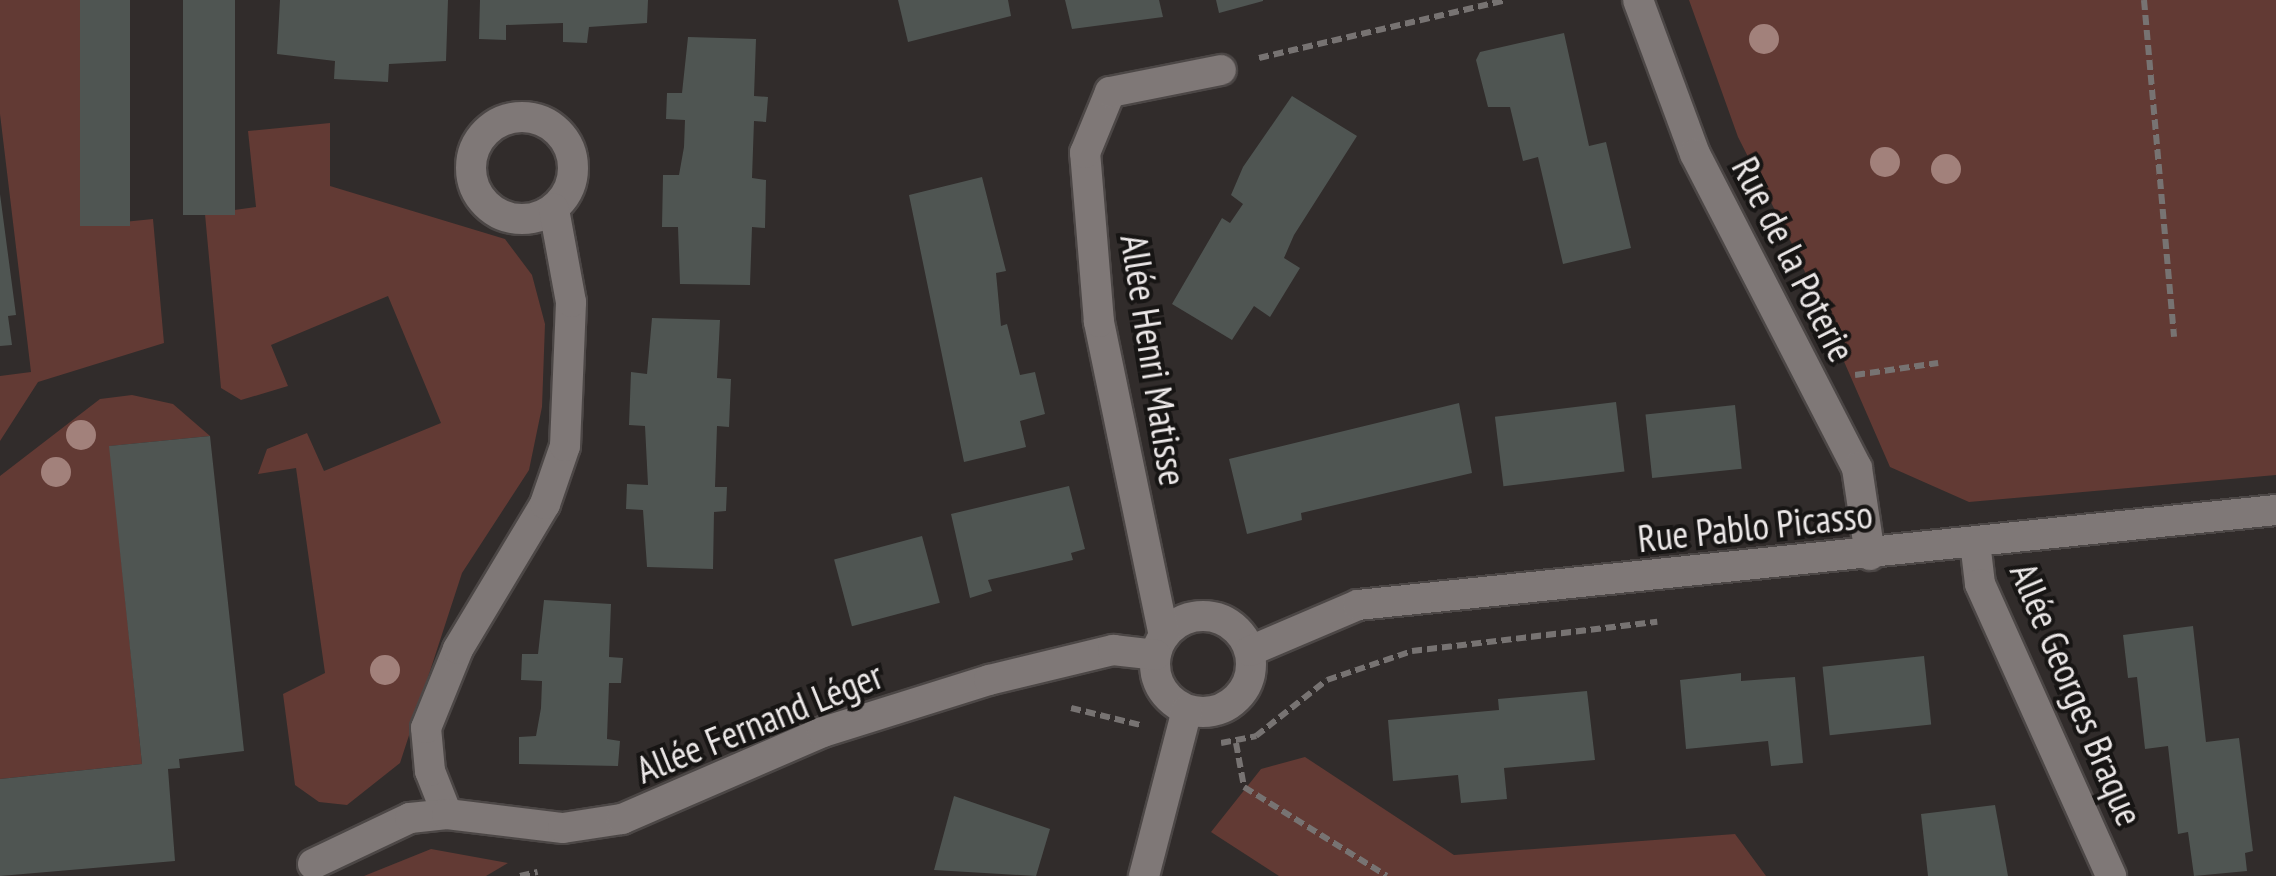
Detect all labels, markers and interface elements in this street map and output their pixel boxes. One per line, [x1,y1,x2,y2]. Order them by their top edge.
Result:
street label: Rue de la Poterie [1723,149,1865,369]
street label: Allée Henri Matisse [1112,231,1196,489]
street label: Rue Pablo Picasso [1635,491,1875,561]
street label: Allée Georges Braque [2001,556,2153,832]
street label: Allée Fernand Léger [629,652,889,792]

